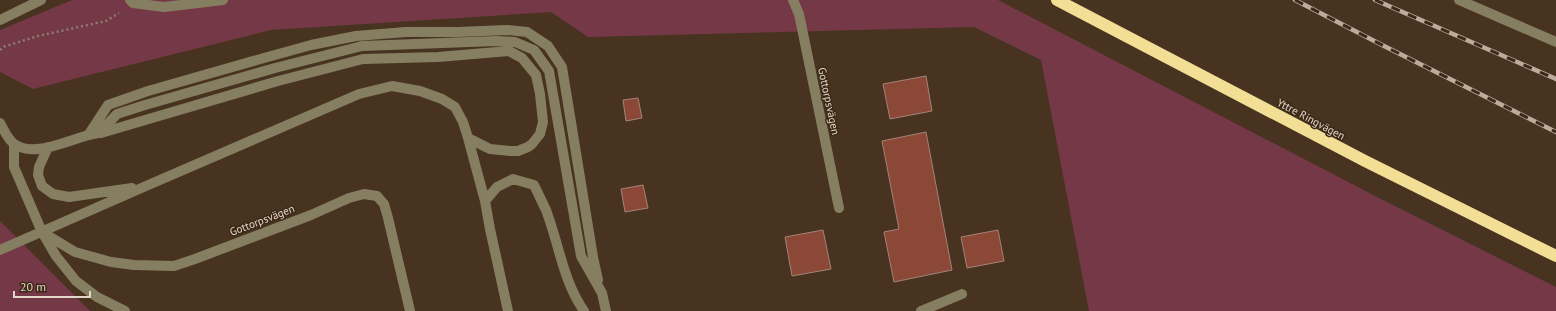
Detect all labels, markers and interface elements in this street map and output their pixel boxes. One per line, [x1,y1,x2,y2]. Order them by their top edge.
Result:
street label: Gottorpsvägen [815,66,843,136]
street label: Yttre Ringvägen [1275,95,1347,143]
street label: Gottorpsvägen [228,201,296,239]
scale bar [14,273,90,299]
text: 20 m [20,279,46,294]

